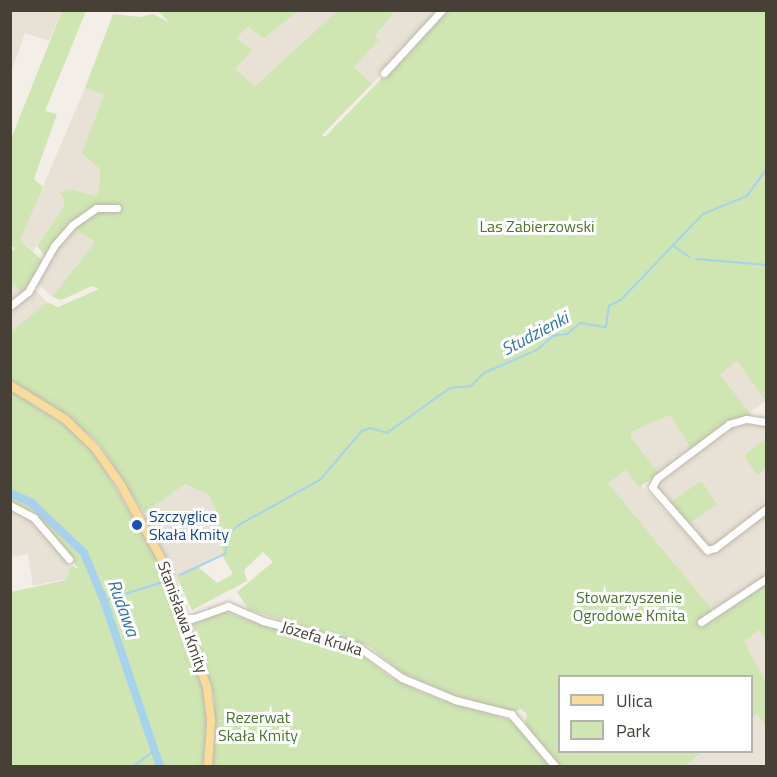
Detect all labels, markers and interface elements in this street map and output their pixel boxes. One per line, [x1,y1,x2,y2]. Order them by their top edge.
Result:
park label: Las Zabierzowski [479,216,595,236]
water label: Studzienki [498,307,572,361]
place label: Szczyglice Skała Kmity [149,506,229,544]
marker: Szczyglice Skała Kmity [130,518,144,532]
street label: Stanisława Kmity [154,558,212,676]
water label: Rudawa [103,577,143,639]
park label: Stowarzyszenie Ogrodowe Kmita [573,587,685,625]
street label: Józefa Kruka [279,617,365,659]
legend [558,675,753,753]
text: Ulica [616,687,653,714]
park label: Rezerwat Skała Kmity [218,707,298,745]
text: Park [616,717,650,744]

